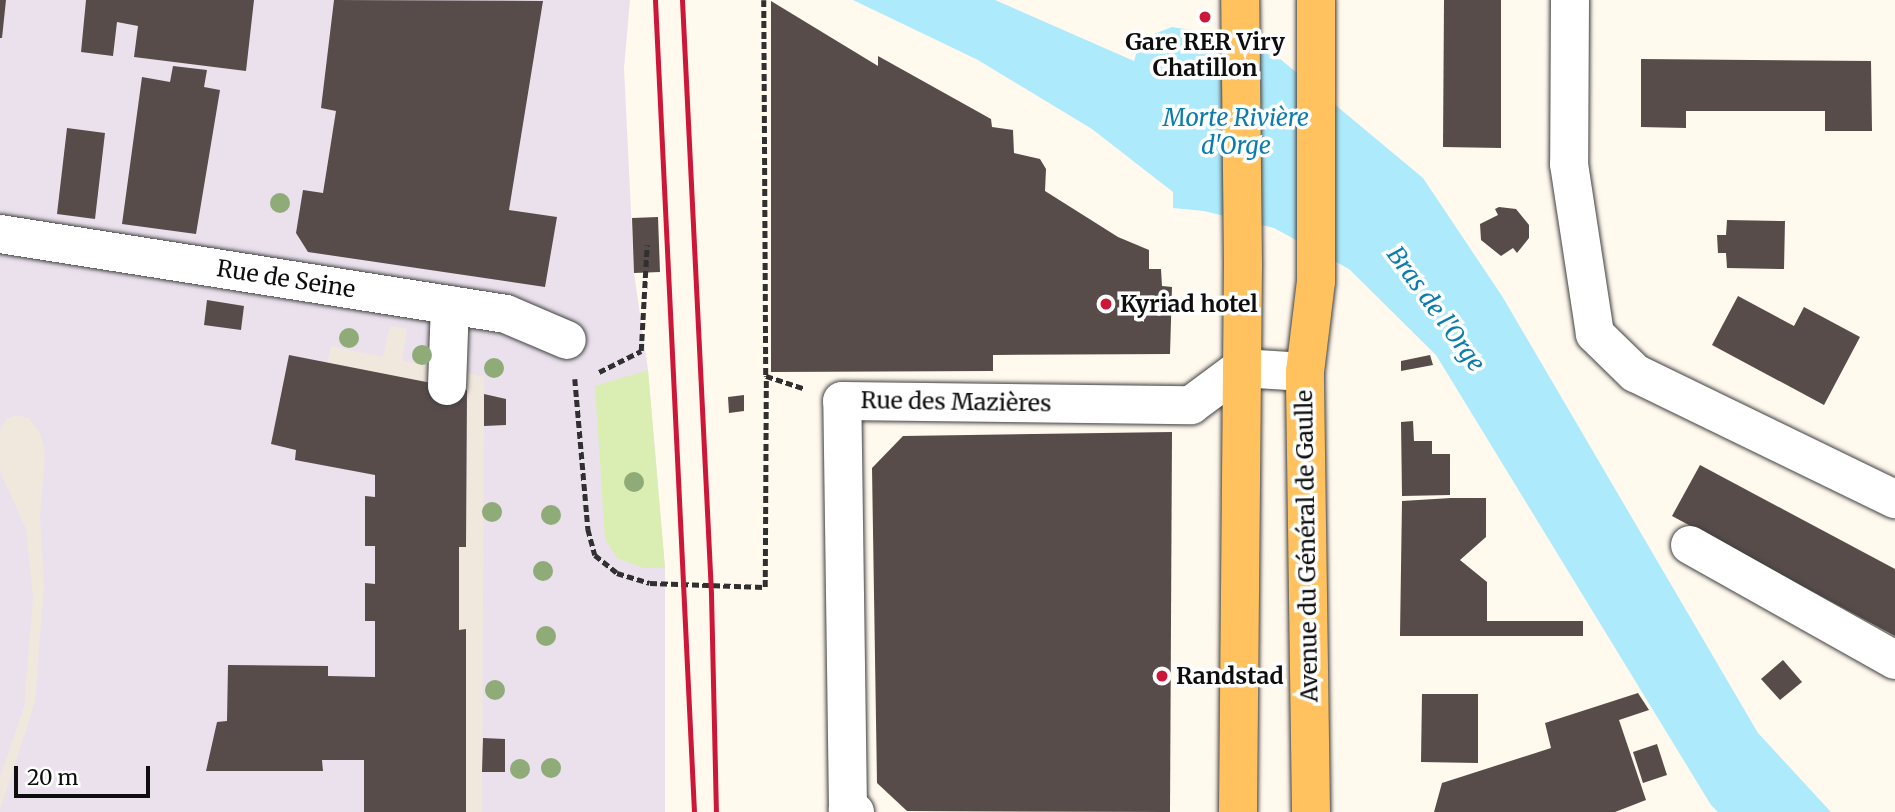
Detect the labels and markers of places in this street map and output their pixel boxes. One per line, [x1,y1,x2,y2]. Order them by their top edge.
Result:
marker: Gare RER Viry Chatillon [1197,9,1213,25]
place label: Gare RER Viry Chatillon [1125,28,1285,82]
place label: Kyriad hotel [1120,290,1258,318]
marker: Kyriad hotel [1098,296,1114,312]
place label: Randstad [1176,662,1284,690]
marker: Randstad [1154,668,1170,684]

